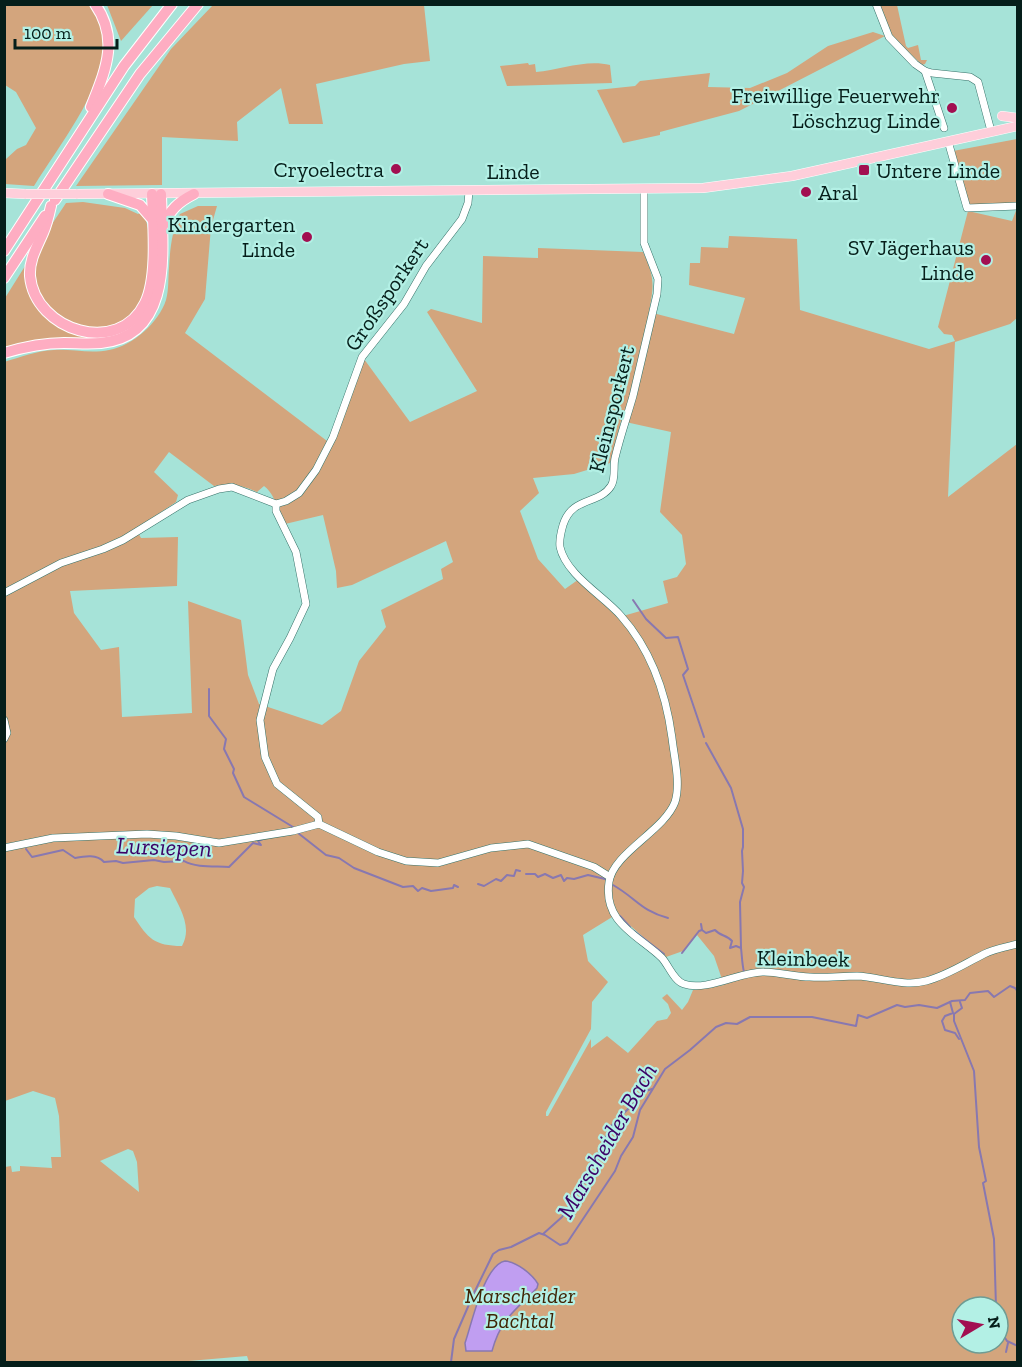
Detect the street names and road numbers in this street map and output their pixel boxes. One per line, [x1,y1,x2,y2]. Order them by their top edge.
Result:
street label: Linde [486,158,540,185]
street label: Großsporkert [339,232,435,356]
street label: Kleinsporkert [583,342,641,475]
street label: Kleinbeek [756,944,850,973]

